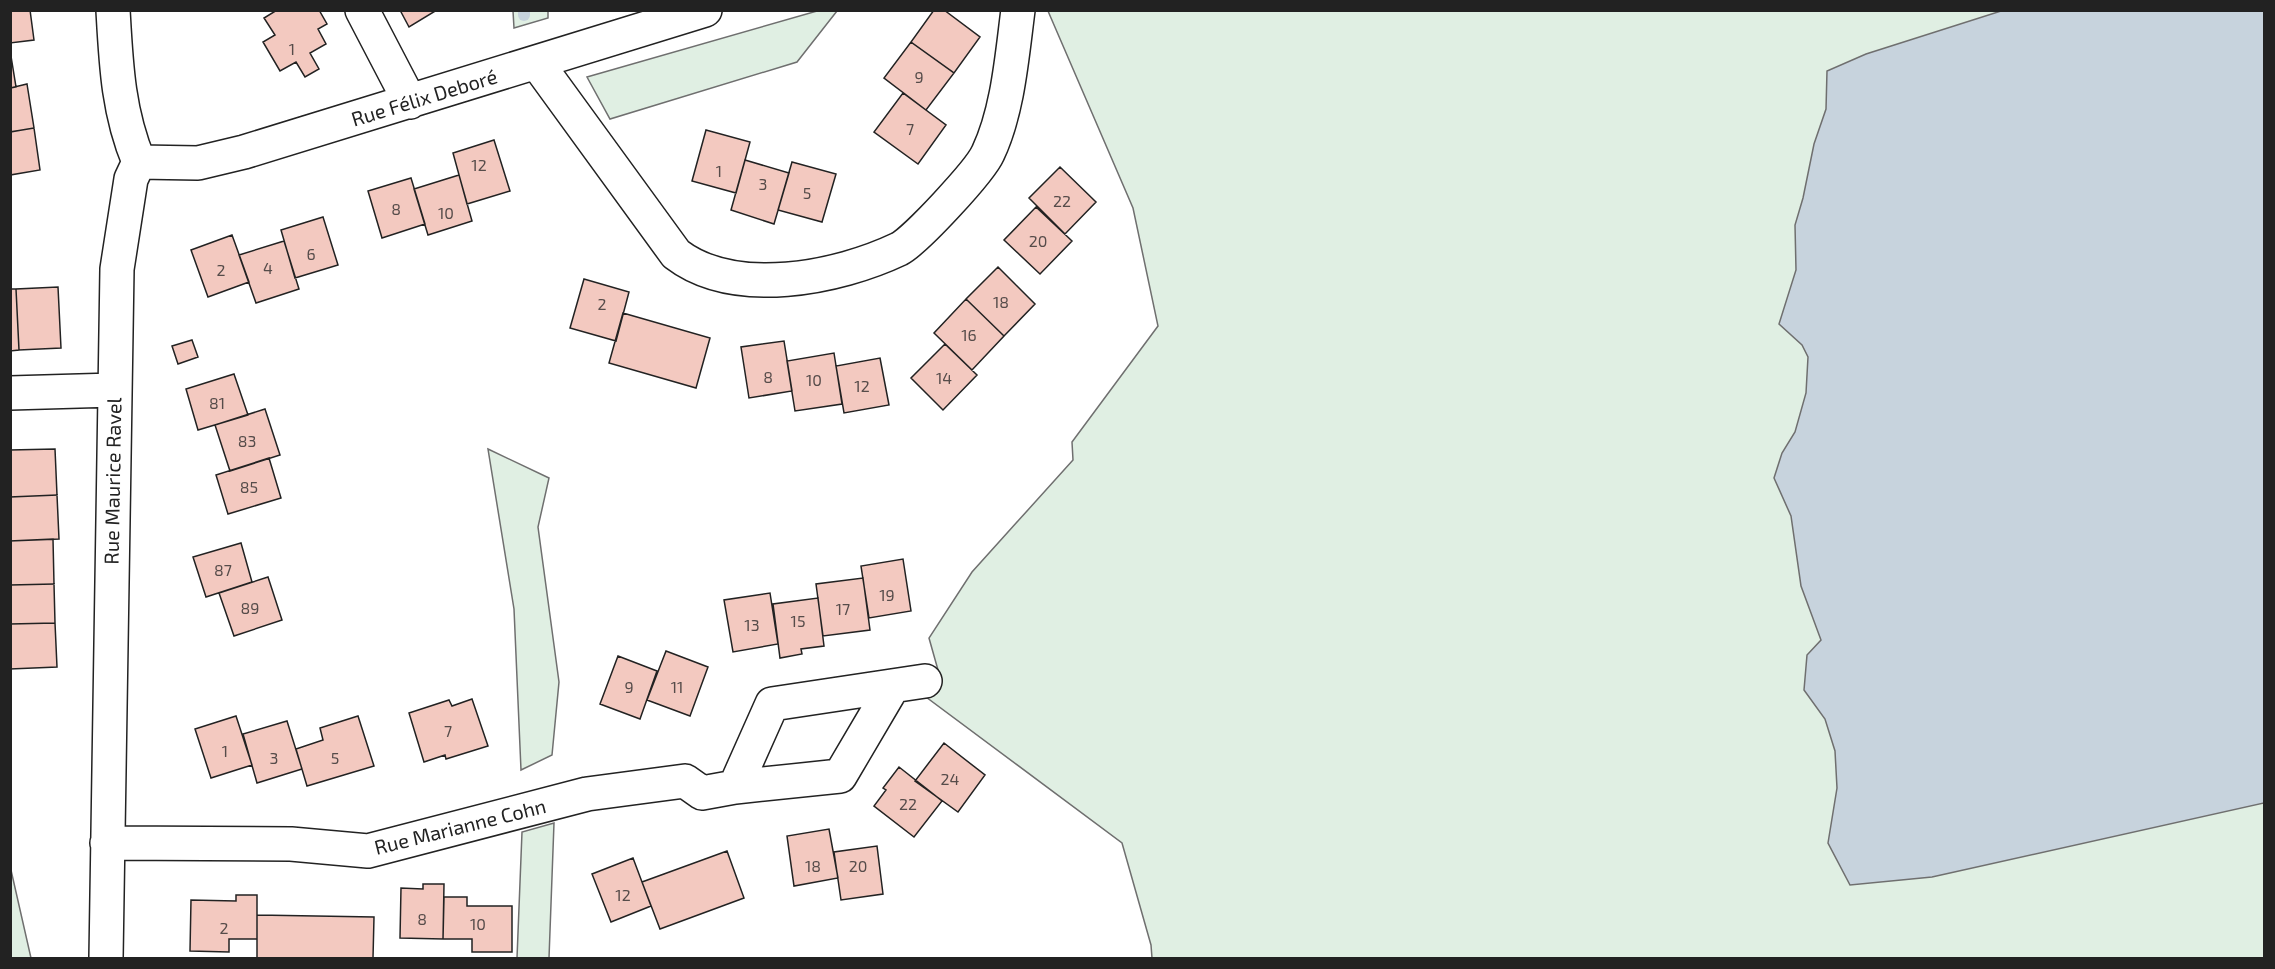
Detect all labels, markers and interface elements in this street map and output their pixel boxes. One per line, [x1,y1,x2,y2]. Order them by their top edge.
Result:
house number: 1 [289,39,295,58]
street label: Rue Félix Deboré [348,63,500,131]
house number: 9 [914,67,924,86]
house number: 7 [906,119,914,138]
house number: 12 [471,155,487,174]
house number: 1 [716,161,722,180]
house number: 3 [759,174,767,193]
house number: 5 [803,183,811,202]
house number: 22 [1053,191,1071,210]
house number: 8 [391,199,401,218]
house number: 10 [438,203,454,222]
house number: 20 [1029,231,1047,250]
house number: 6 [306,244,316,263]
house number: 4 [263,258,273,277]
house number: 2 [217,260,226,279]
house number: 18 [993,292,1009,311]
house number: 2 [598,294,607,313]
house number: 16 [961,325,977,344]
house number: 8 [763,367,773,386]
house number: 14 [936,368,952,387]
house number: 10 [806,370,822,389]
house number: 12 [854,376,870,395]
house number: 81 [209,393,225,412]
street label: Rue Maurice Ravel [99,397,125,565]
house number: 83 [238,431,256,450]
house number: 85 [240,477,258,496]
house number: 87 [214,560,232,579]
house number: 19 [879,585,895,604]
house number: 89 [241,598,259,617]
house number: 17 [836,599,850,618]
house number: 15 [791,611,805,630]
house number: 13 [744,615,760,634]
house number: 9 [624,677,634,696]
house number: 11 [671,677,683,696]
house number: 7 [444,721,452,740]
house number: 1 [222,741,228,760]
house number: 3 [270,748,278,767]
house number: 5 [331,748,339,767]
house number: 24 [941,769,960,788]
street label: Rue Marianne Cohn [372,793,548,859]
house number: 22 [899,794,917,813]
house number: 18 [805,856,821,875]
house number: 20 [849,856,867,875]
house number: 12 [615,885,631,904]
house number: 8 [417,909,427,928]
house number: 10 [470,914,486,933]
house number: 2 [220,918,229,937]

